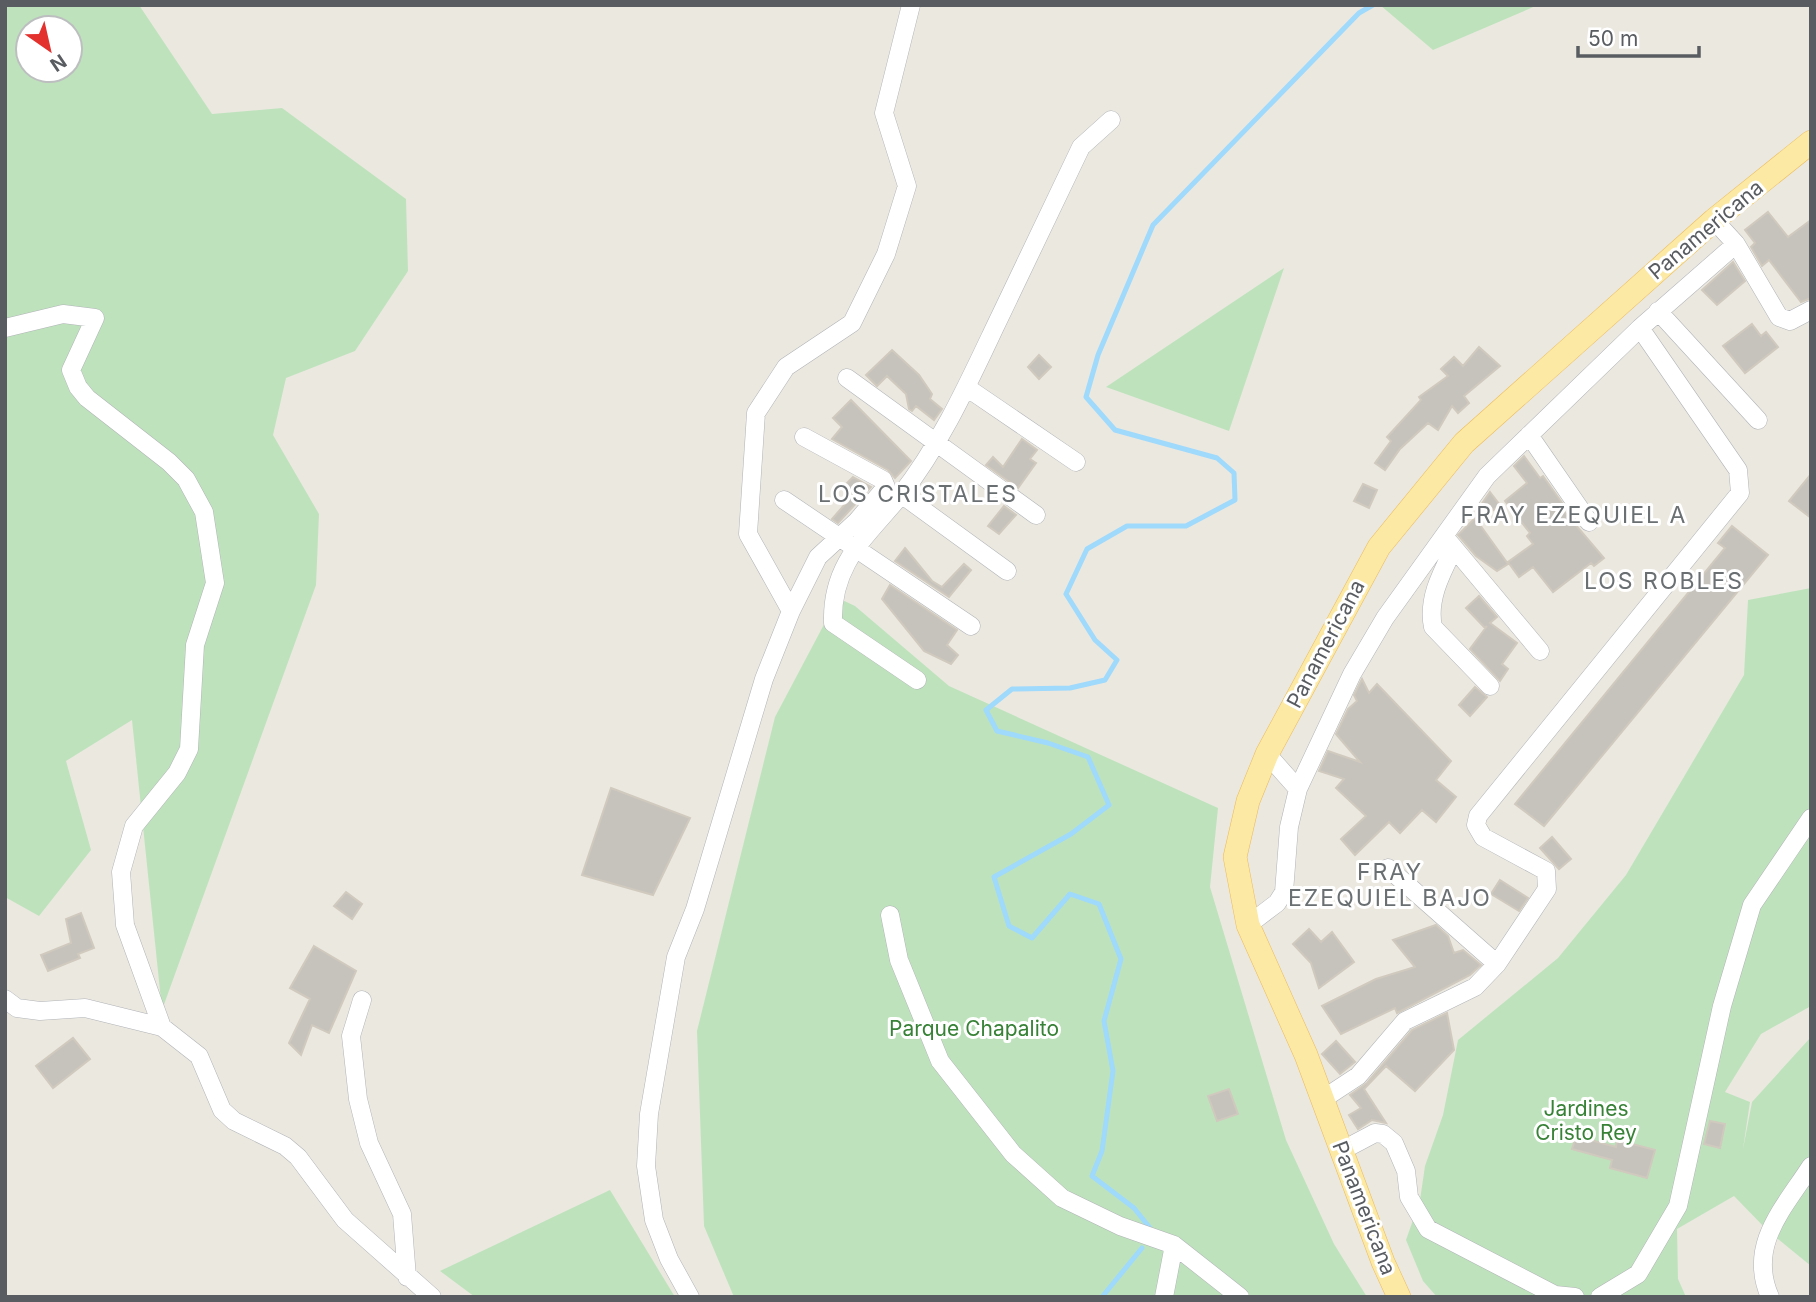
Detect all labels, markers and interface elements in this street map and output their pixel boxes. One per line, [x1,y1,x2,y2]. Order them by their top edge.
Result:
north arrow [14,14,84,84]
scale bar [1578,14,1699,58]
text: 50 m [1588,26,1638,51]
text: N [46,49,71,76]
street label: Panamericana [1643,175,1768,285]
district label: LOS CRISTALES [818,480,1018,508]
district label: FRAY EZEQUIEL A [1461,501,1687,529]
district label: LOS ROBLES [1584,567,1744,595]
street label: Panamericana [1281,575,1370,712]
district label: FRAY EZEQUIEL BAJO [1288,858,1492,912]
park label: Parque Chapalito [889,1016,1059,1041]
park label: Jardines Cristo Rey [1535,1096,1637,1145]
street label: Panamericana [1327,1137,1402,1278]

